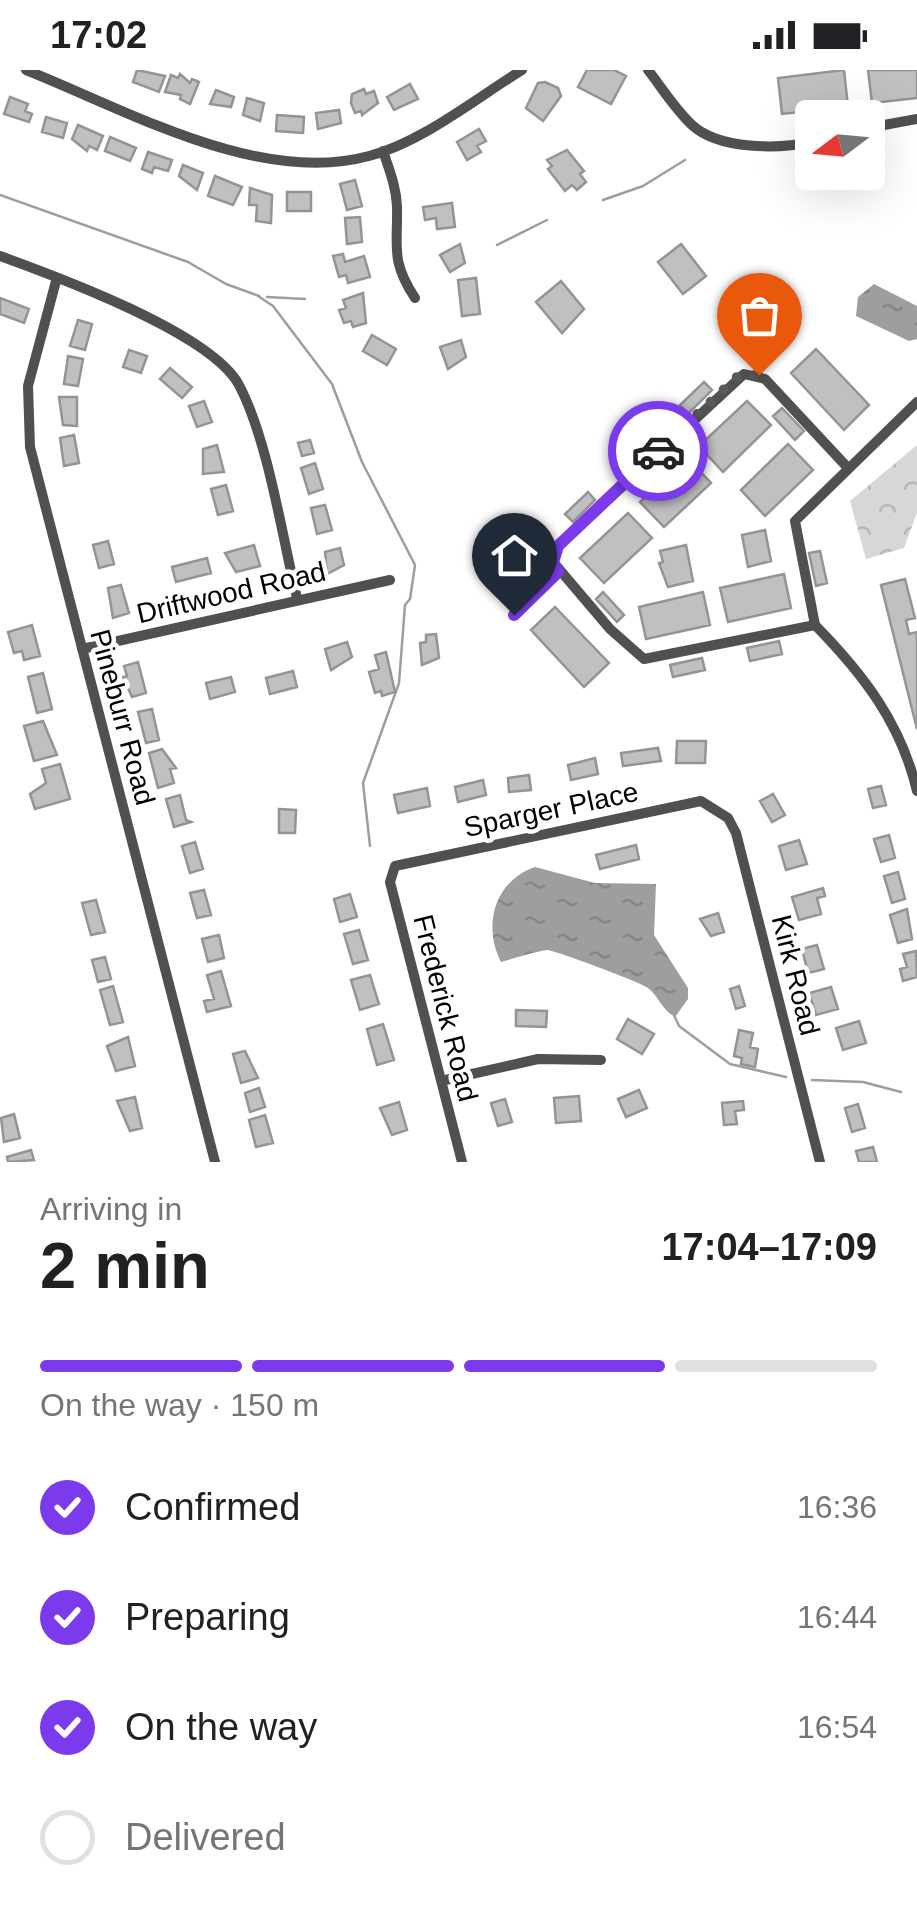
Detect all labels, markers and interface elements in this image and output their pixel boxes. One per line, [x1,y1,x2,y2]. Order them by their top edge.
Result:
text: 17:02 [50,14,147,56]
north arrow [795,100,885,190]
map controls [795,100,885,190]
pin [717,273,802,376]
icon: bag [732,288,787,343]
courier [608,401,708,501]
icon: car [631,424,686,479]
pin [472,513,557,616]
icon: home [487,528,542,583]
street label: Driftwood Road [134,556,329,629]
street label: Pineburr Road [84,626,161,808]
street label: Sparger Place [461,776,641,843]
street label: Frederick Road [407,912,484,1105]
street label: Kirk Road [766,912,825,1039]
text: Arriving in [40,1191,182,1227]
text: 17:04–17:09 [661,1226,877,1268]
text: 2 min [40,1229,210,1302]
text: On the way · 150 m [40,1387,319,1423]
icon: check [40,1480,95,1535]
text: Confirmed [125,1486,300,1528]
text: 16:36 [797,1489,877,1525]
icon: check [40,1590,95,1645]
text: Preparing [125,1596,290,1638]
text: 16:44 [797,1599,877,1635]
icon: check [40,1700,95,1755]
text: On the way [125,1706,317,1748]
text: 16:54 [797,1709,877,1745]
text: Delivered [125,1816,286,1858]

